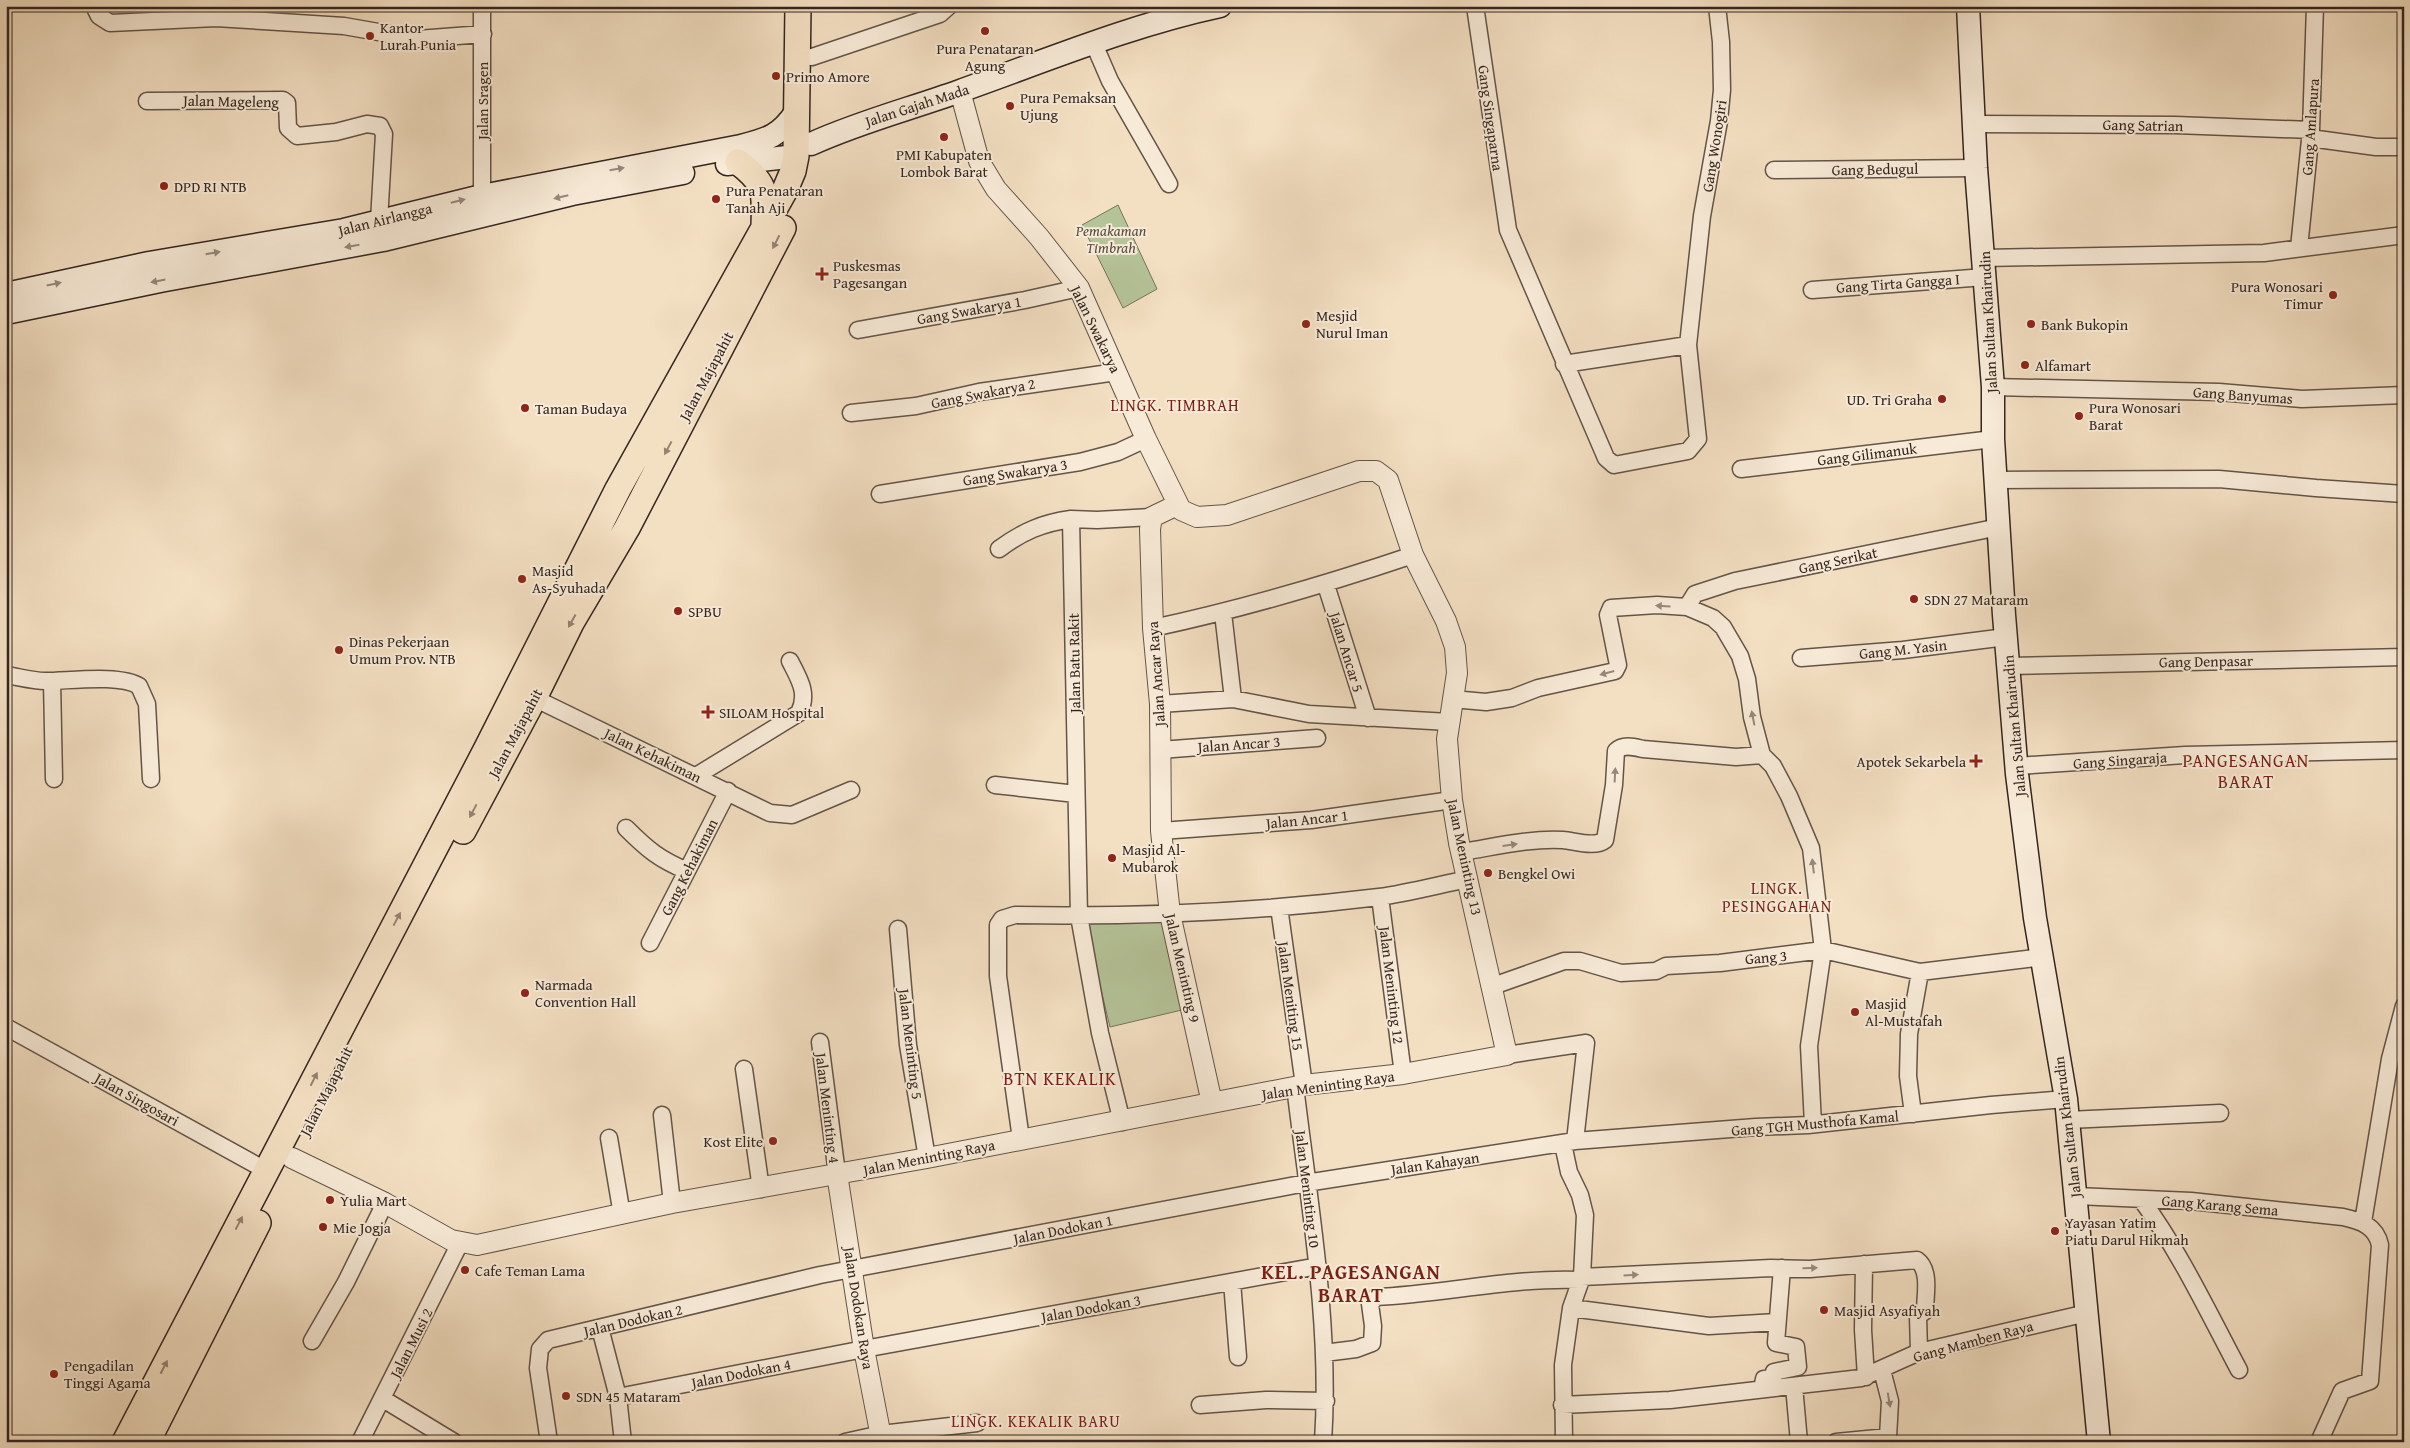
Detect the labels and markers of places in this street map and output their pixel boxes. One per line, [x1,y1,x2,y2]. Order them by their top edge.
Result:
place label: Kantor Lurah Punia [380,17,456,55]
marker: Pura Penataran Agung [979,25,991,37]
marker: Kantor Lurah Punia [364,30,376,42]
place label: Pura Penataran Agung [936,38,1034,76]
place label: Primo Amore [786,66,870,87]
marker: Primo Amore [770,70,782,82]
place label: Pura Pemaksan Ujung [1020,87,1117,125]
marker: Pura Pemaksan Ujung [1004,100,1016,112]
marker: PMI Kabupaten Lombok Barat [938,131,950,143]
place label: PMI Kabupaten Lombok Barat [896,144,993,182]
place label: DPD RI NTB [174,176,247,197]
marker: DPD RI NTB [158,180,170,192]
place label: Pura Penataran Tanah Aji [726,180,824,218]
marker: Pura Penataran Tanah Aji [710,193,722,205]
place label: Puskesmas Pagesangan [833,255,908,293]
marker: Puskesmas Pagesangan [815,267,829,281]
place label: Pura Wonosari Timur [2231,276,2323,314]
marker: Pura Wonosari Timur [2327,289,2339,301]
place label: Mesjid Nurul Iman [1316,305,1389,343]
place label: Bank Bukopin [2041,314,2129,335]
marker: Mesjid Nurul Iman [1300,318,1312,330]
marker: Bank Bukopin [2025,318,2037,330]
place label: Alfamart [2035,355,2092,376]
marker: Alfamart [2019,359,2031,371]
place label: UD. Tri Graha [1846,389,1932,410]
marker: UD. Tri Graha [1936,393,1948,405]
place label: Pura Wonosari Barat [2089,397,2181,435]
place label: Taman Budaya [535,398,627,419]
marker: Taman Budaya [519,402,531,414]
marker: Pura Wonosari Barat [2073,410,2085,422]
place label: Masjid As-Syuhada [532,560,606,598]
marker: Masjid As-Syuhada [516,573,528,585]
place label: SDN 27 Mataram [1924,589,2029,610]
marker: SDN 27 Mataram [1908,593,1920,605]
place label: SPBU [688,601,722,622]
marker: SPBU [672,605,684,617]
place label: Dinas Pekerjaan Umum Prov. NTB [349,631,456,669]
marker: Dinas Pekerjaan Umum Prov. NTB [333,644,345,656]
place label: SILOAM Hospital [719,702,824,723]
marker: SILOAM Hospital [701,705,715,719]
place label: Apotek Sekarbela [1857,751,1966,772]
marker: Apotek Sekarbela [1970,755,1982,767]
place label: Masjid Al- Mubarok [1122,839,1185,877]
marker: Masjid Al- Mubarok [1106,852,1118,864]
place label: Bengkel Owi [1498,863,1575,884]
marker: Bengkel Owi [1482,867,1494,879]
place label: Narmada Convention Hall [535,974,636,1012]
marker: Narmada Convention Hall [519,987,531,999]
place label: Masjid Al-Mustafah [1865,993,1943,1031]
marker: Masjid Al-Mustafah [1849,1006,1861,1018]
place label: Kost Elite [704,1131,763,1152]
marker: Kost Elite [767,1135,779,1147]
place label: Yulia Mart [340,1190,408,1211]
marker: Yulia Mart [324,1194,336,1206]
place label: Yayasan Yatim Piatu Darul Hikmah [2065,1212,2189,1250]
place label: Mie Jogja [333,1217,391,1238]
marker: Mie Jogja [317,1221,329,1233]
marker: Yayasan Yatim Piatu Darul Hikmah [2049,1225,2061,1237]
place label: Cafe Teman Lama [475,1260,585,1281]
marker: Cafe Teman Lama [459,1264,471,1276]
place label: Masjid Asyafiyah [1834,1300,1941,1321]
marker: Masjid Asyafiyah [1818,1304,1830,1316]
place label: Pengadilan Tinggi Agama [64,1355,150,1393]
marker: Pengadilan Tinggi Agama [48,1368,60,1380]
place label: SDN 45 Mataram [576,1386,681,1407]
marker: SDN 45 Mataram [560,1390,572,1402]

